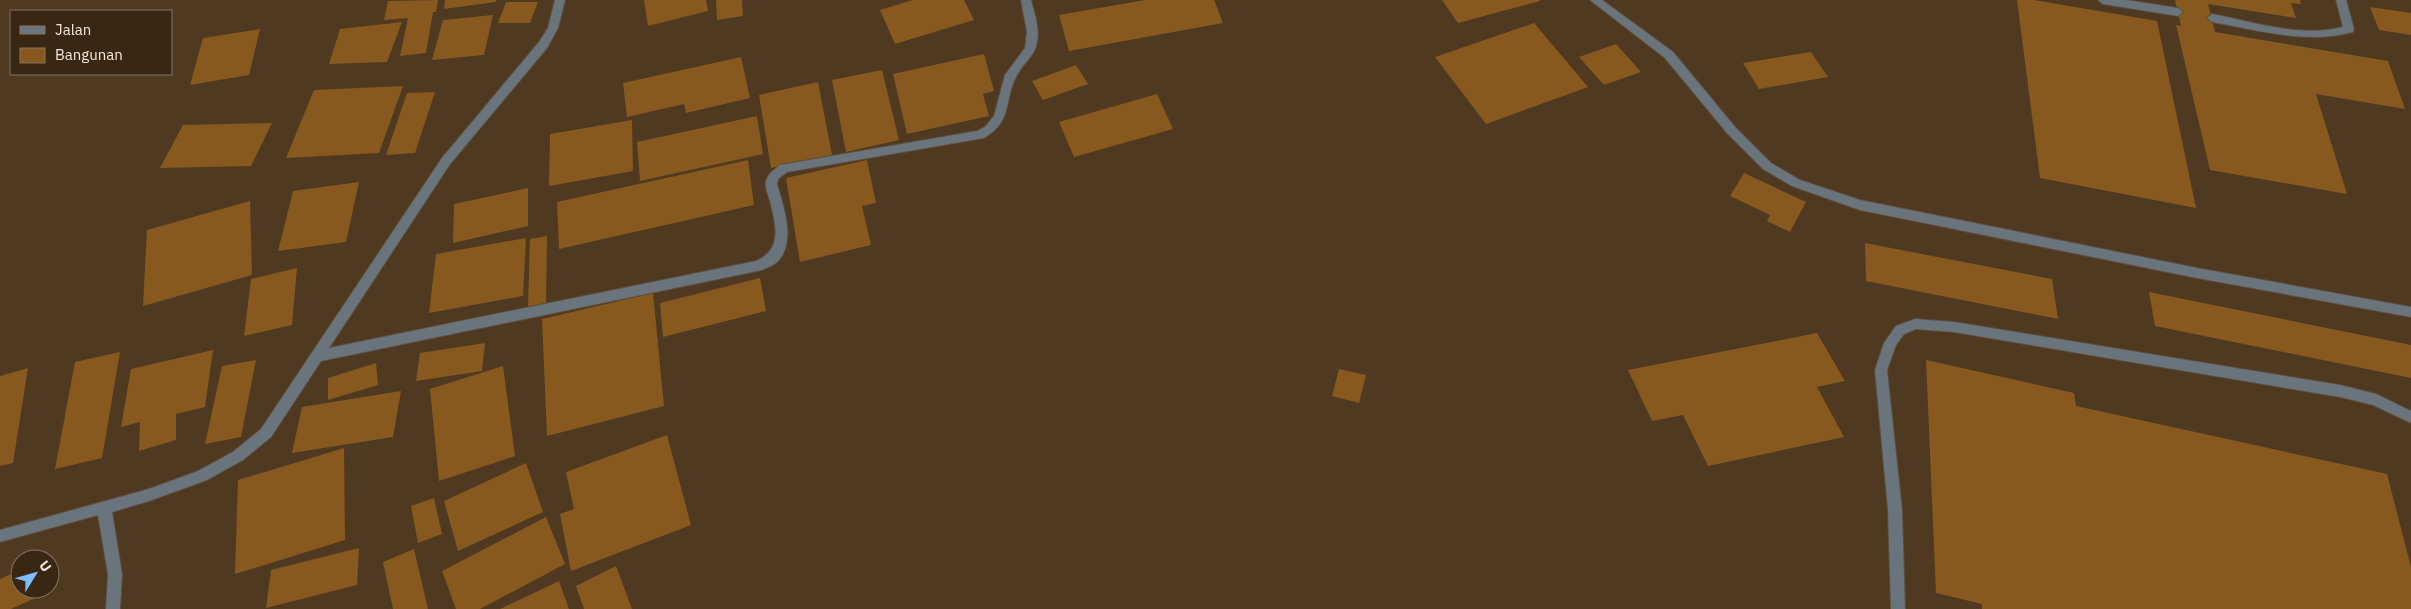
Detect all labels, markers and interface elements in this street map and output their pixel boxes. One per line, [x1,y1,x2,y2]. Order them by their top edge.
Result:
legend [10,10,172,75]
text: Jalan [55,20,91,39]
text: Bangunan [55,45,123,64]
north arrow [10,549,60,599]
text: U [35,557,55,575]

